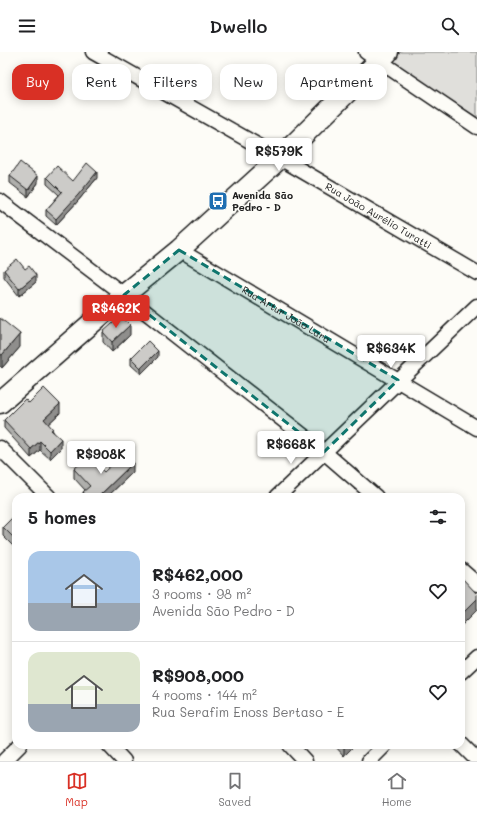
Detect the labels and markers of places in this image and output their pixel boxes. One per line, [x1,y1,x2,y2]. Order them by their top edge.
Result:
pin: R$579K [246,138,312,172]
place label: Avenida São Pedro - D [232,188,293,214]
bus stop icon: Avenida São Pedro - D [207,190,229,212]
pin: R$462K [83,295,149,329]
pin: R$634K [358,335,424,369]
pin: R$668K [258,431,324,465]
pin: R$908K [68,441,134,475]

